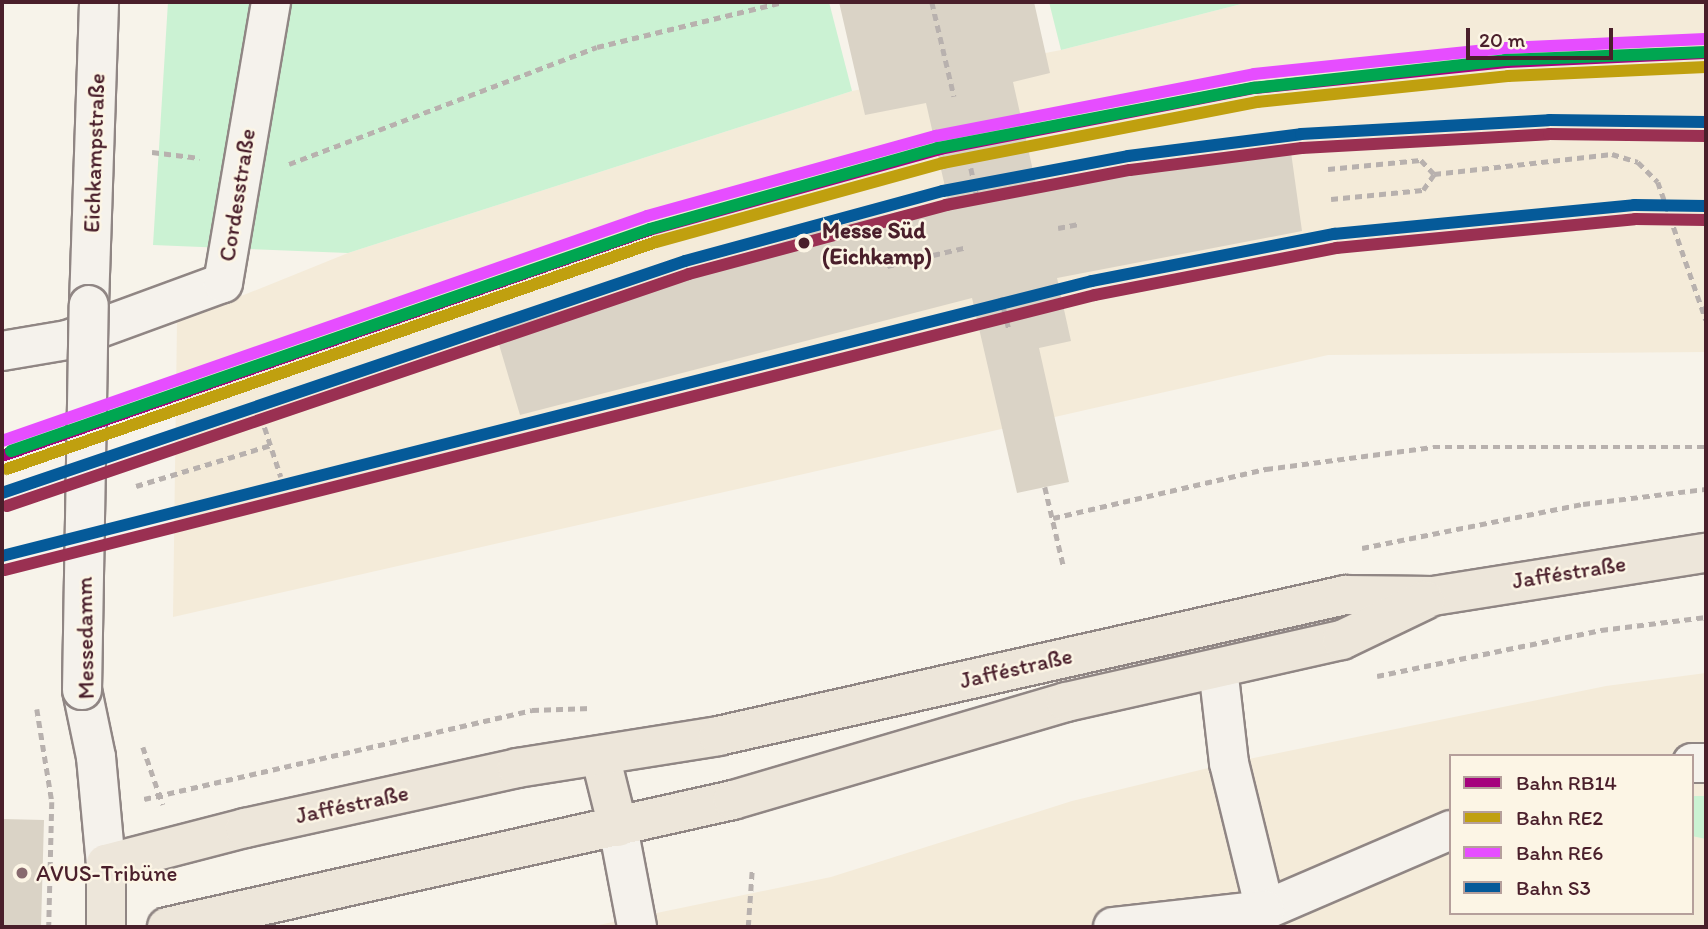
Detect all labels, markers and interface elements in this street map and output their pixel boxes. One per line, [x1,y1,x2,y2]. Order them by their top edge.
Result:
scale bar [1470,14,1617,58]
text: 20 m [1479,27,1525,52]
street label: Eichkampstraße [77,73,111,233]
street label: Cordesstraße [213,127,261,263]
place label: Messe Süd (Eichkamp) [822,216,932,270]
marker: Messe Süd (Eichkamp) [792,231,816,255]
street label: Jafféstraße [1510,549,1628,595]
street label: Messedamm [70,576,100,700]
street label: Jafféstraße [957,642,1075,694]
legend [1449,754,1694,915]
text: Bahn RB14 [1516,770,1617,795]
street label: Jafféstraße [293,779,411,829]
text: Bahn RE2 [1516,805,1603,830]
text: Bahn RE6 [1516,840,1603,865]
place label: AVUS-Tribüne [36,859,177,887]
marker: AVUS-Tribüne [14,865,30,881]
text: Bahn S3 [1516,875,1591,900]

